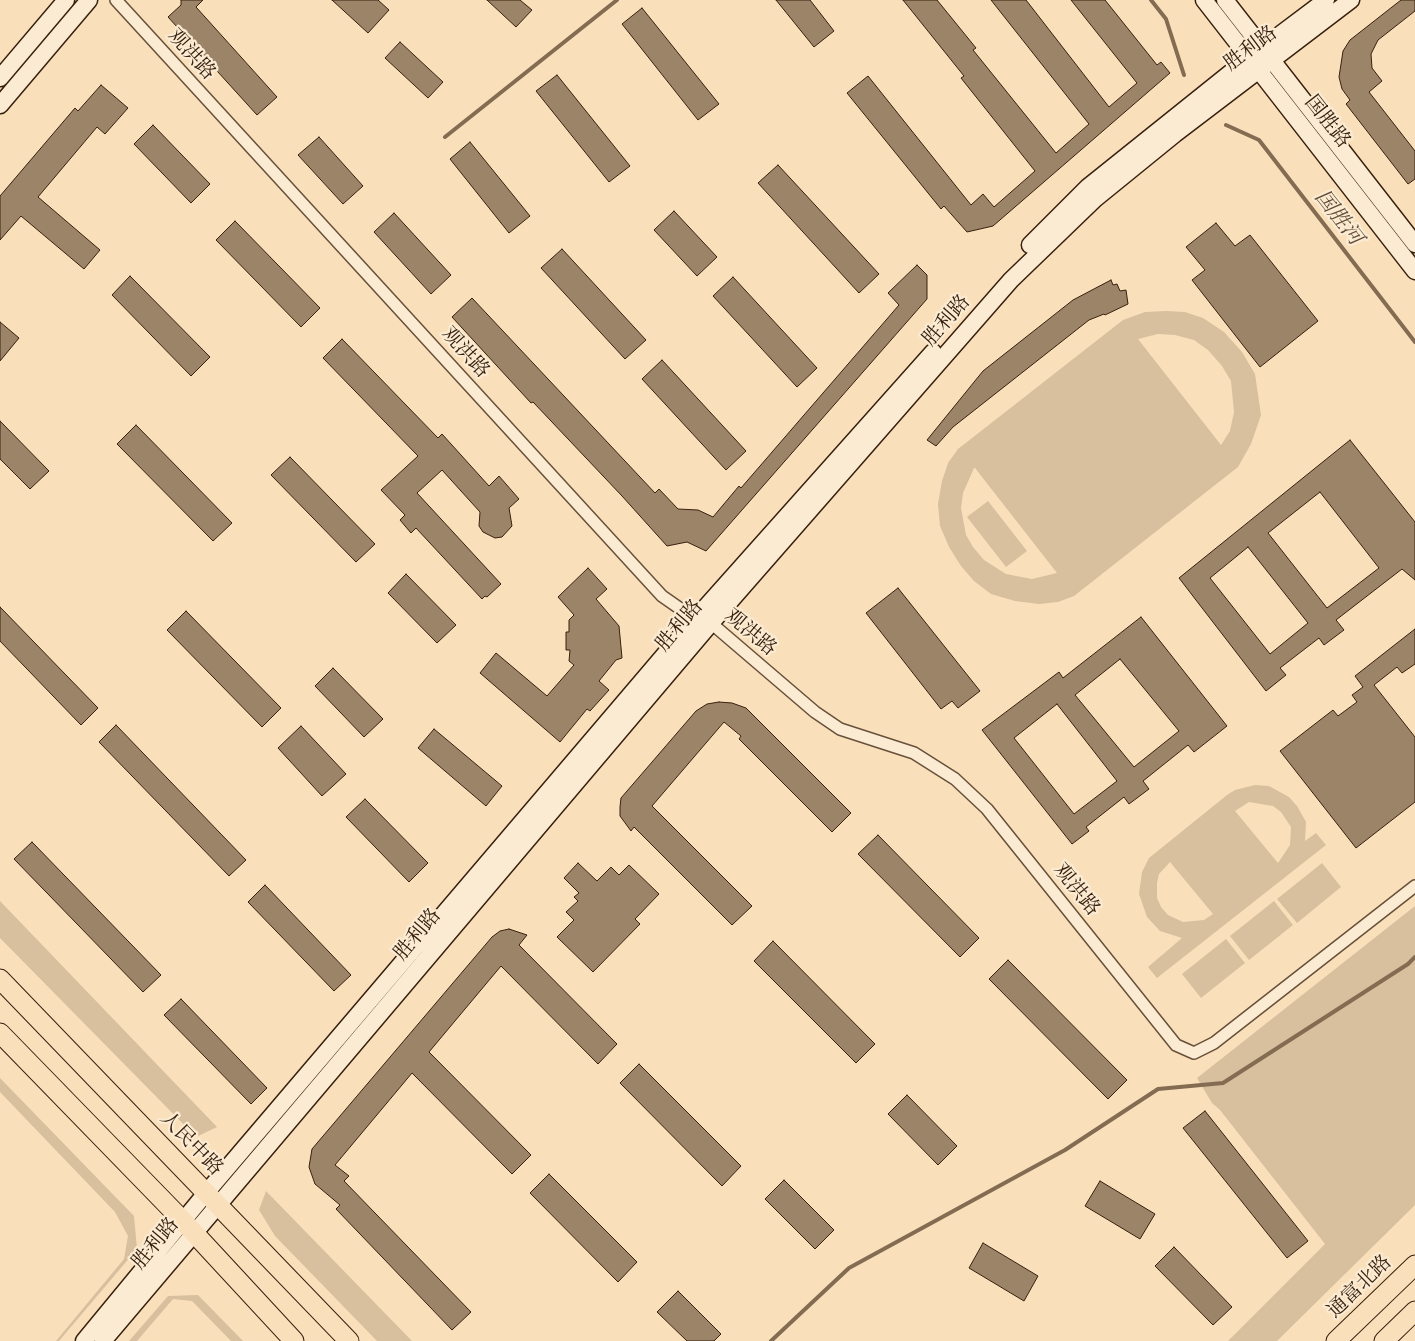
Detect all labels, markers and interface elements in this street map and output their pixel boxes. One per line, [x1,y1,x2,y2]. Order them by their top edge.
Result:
street label: 胜利路 [1220,21,1282,77]
street label: 观洪路 [162,25,220,85]
street label: 国胜路 [1299,91,1355,153]
water label: 国胜河 [1309,185,1367,251]
street label: 胜利路 [918,290,976,352]
street label: 观洪路 [436,323,494,383]
street label: 胜利路 [652,595,708,657]
street label: 观洪路 [719,605,781,661]
street label: 观洪路 [1048,859,1104,921]
street label: 胜利路 [390,904,446,966]
street label: 人民中路 [155,1107,227,1181]
street label: 胜利路 [128,1213,184,1275]
street label: 通富北路 [1323,1251,1397,1323]

